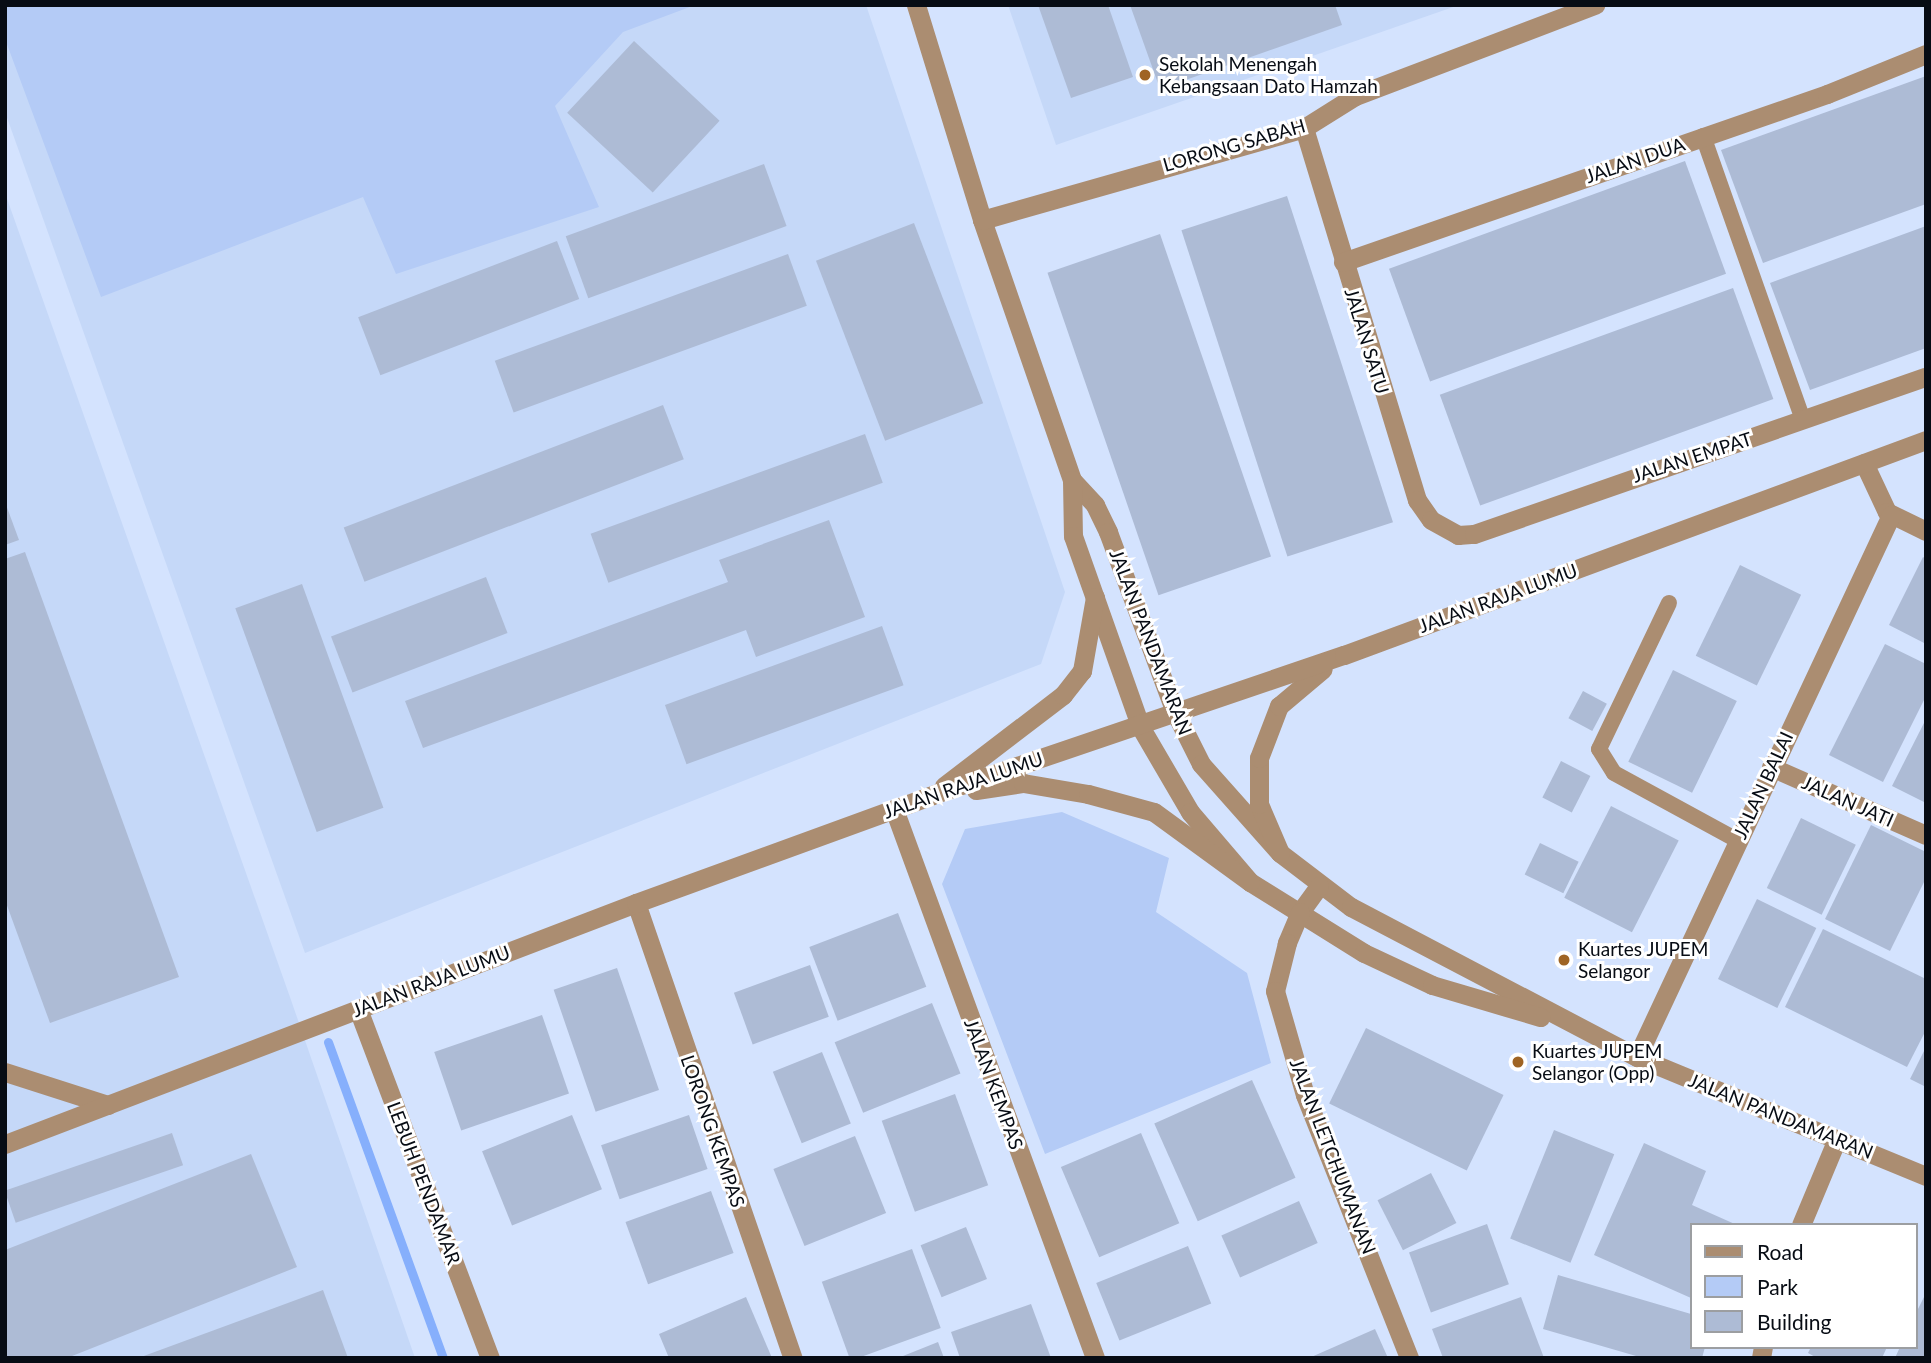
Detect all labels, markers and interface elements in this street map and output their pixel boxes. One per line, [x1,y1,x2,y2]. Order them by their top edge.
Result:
place label: Sekolah Menengah Kebangsaan Dato Hamzah [1159,53,1378,97]
marker: Sekolah Menengah Kebangsaan Dato Hamzah [1137,67,1153,83]
street label: LORONG SABAH [1160,114,1308,176]
street label: JALAN DUA [1582,132,1688,188]
street label: JALAN SATU [1340,285,1394,397]
street label: JALAN EMPAT [1629,427,1755,487]
street label: JALAN PANDAMARAN [1105,546,1197,738]
street label: JALAN RAJA LUMU [1415,559,1581,637]
street label: JALAN BALAI [1728,728,1798,842]
street label: JALAN RAJA LUMU [880,747,1046,823]
street label: JALAN JATI [1798,771,1898,831]
place label: Kuartes JUPEM Selangor [1578,938,1709,982]
street label: JALAN RAJA LUMU [349,940,513,1022]
marker: Kuartes JUPEM Selangor [1556,952,1572,968]
street label: JALAN KEMPAS [960,1015,1028,1153]
place label: Kuartes JUPEM Selangor (Opp) [1532,1040,1663,1084]
street label: LORONG KEMPAS [676,1052,750,1210]
marker: Kuartes JUPEM Selangor (Opp) [1510,1054,1526,1070]
street label: JALAN LETCHUMANAN [1285,1055,1381,1257]
street label: JALAN PANDAMARAN [1685,1068,1877,1164]
street label: LEBUH PENDAMAR [382,1098,466,1268]
legend [1689,1223,1917,1349]
text: Road [1757,1239,1804,1264]
text: Park [1757,1274,1798,1299]
text: Building [1757,1309,1832,1334]

